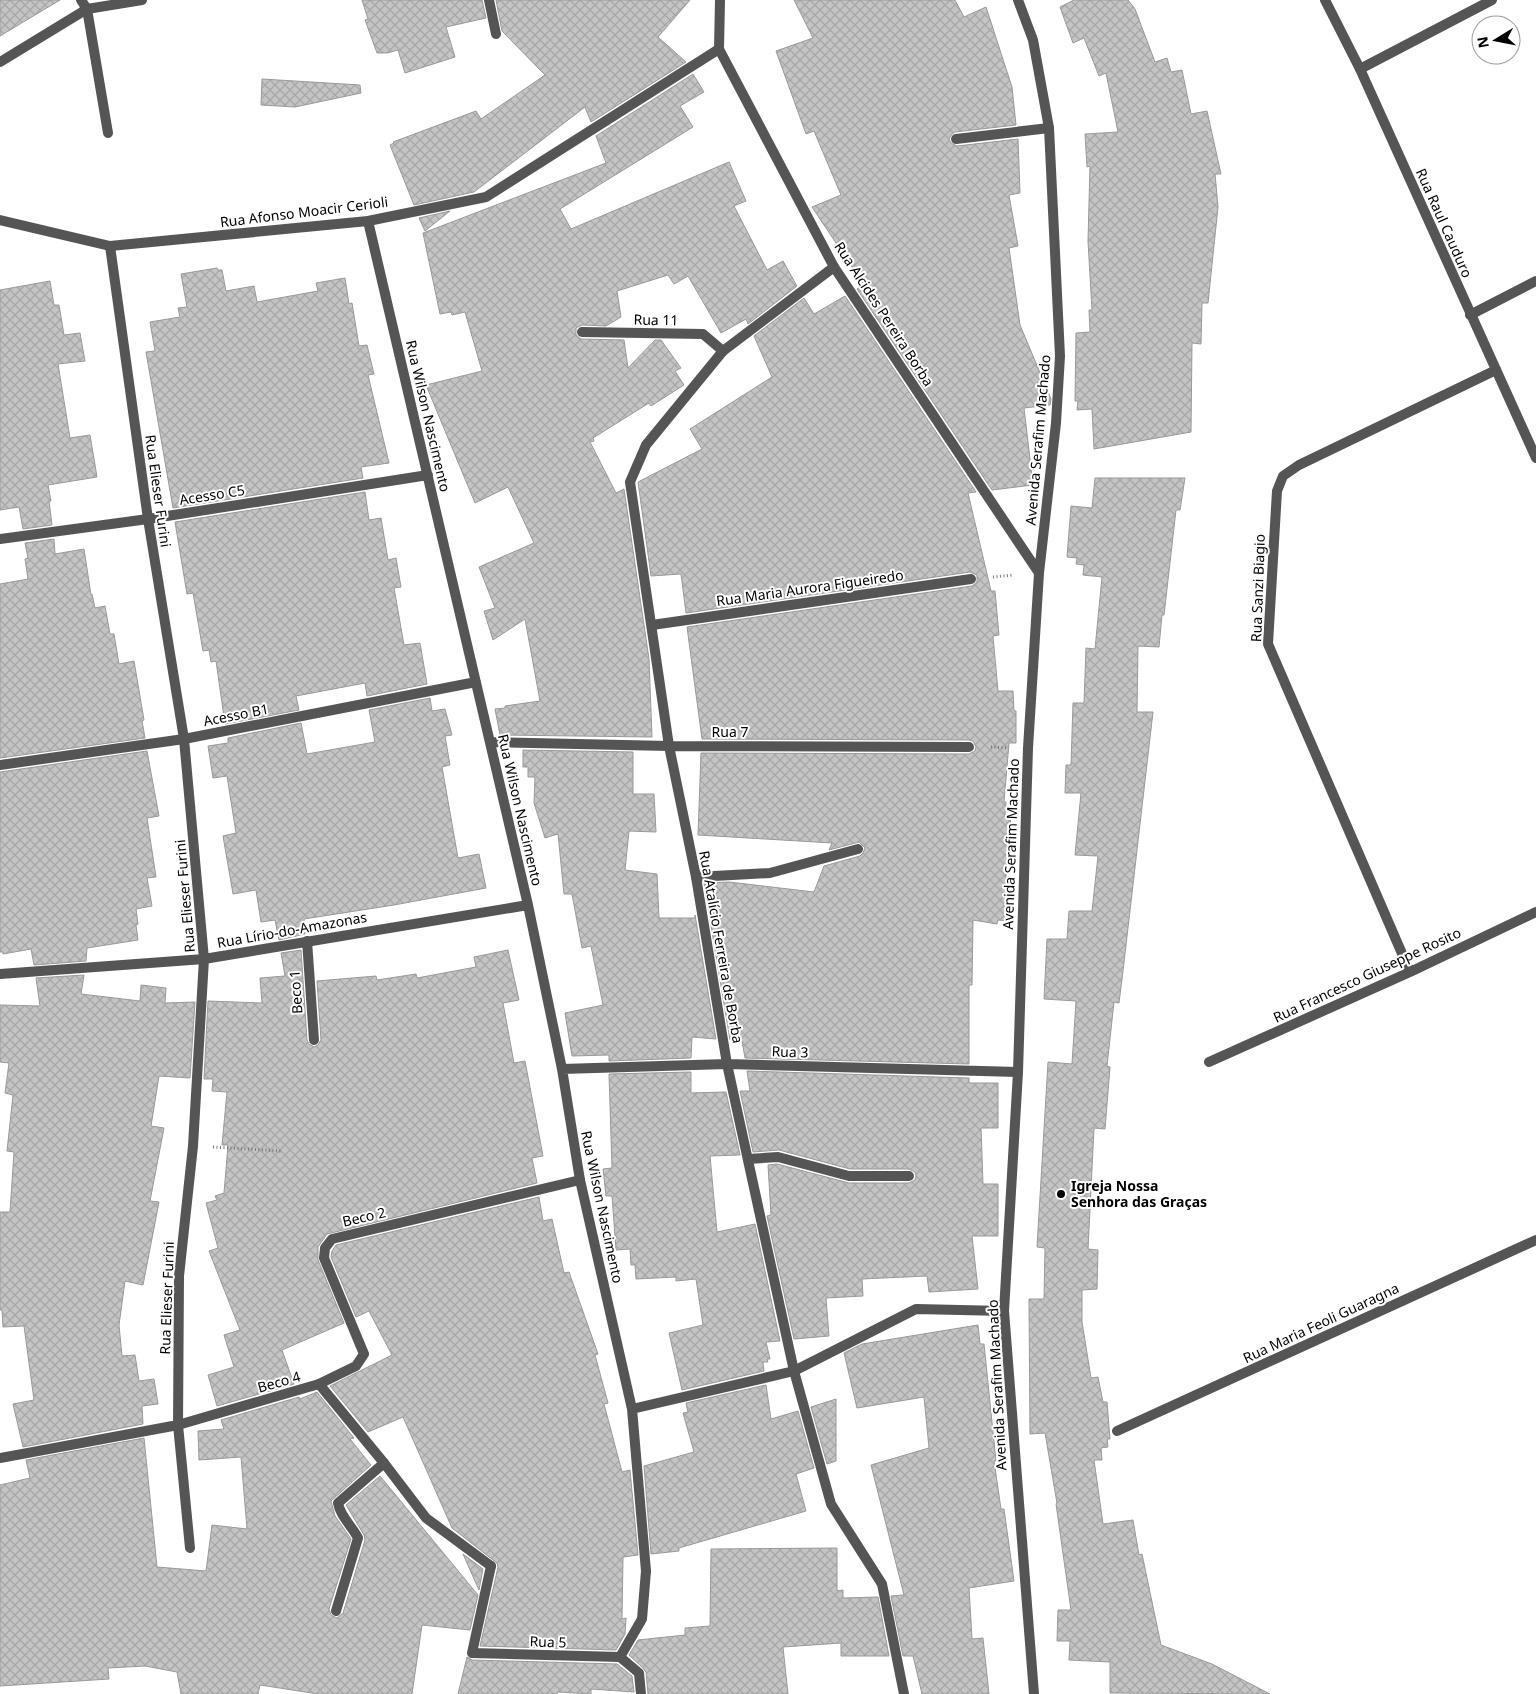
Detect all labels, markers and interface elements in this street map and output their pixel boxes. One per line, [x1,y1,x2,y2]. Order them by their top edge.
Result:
north arrow [1471,15,1521,65]
text: N [1472,35,1493,50]
street label: Rua Raul Cauduro [1412,165,1477,281]
street label: Rua Afonso Moacir Cerioli [219,192,389,231]
street label: Rua Alcides Pereira Borba [830,238,938,390]
street label: Rua 11 [633,310,679,329]
street label: Rua Wilson Nascimento [402,338,455,494]
street label: Avenida Serafim Machado [1021,354,1054,526]
street label: Rua Elieser Furini [141,433,176,548]
street label: Acesso C5 [178,480,246,509]
street label: Rua Sanzi Biagio [1246,534,1269,642]
street label: Rua Maria Aurora Figueiredo [715,565,905,610]
street label: Acesso B1 [202,699,270,730]
street label: Rua 7 [712,722,748,741]
street label: Rua Wilson Nascimento [494,732,547,888]
street label: Avenida Serafim Machado [998,758,1023,930]
street label: Rua Elieser Furini [170,839,199,953]
street label: Rua Atalício Ferreira de Borba [695,849,748,1045]
street label: Rua Lírio-do-Amazonas [215,907,369,952]
street label: Rua Francesco Giuseppe Rosito [1270,923,1464,1027]
street label: Beco 1 [284,970,307,1015]
street label: Rua 3 [771,1041,809,1062]
street label: Rua Wilson Nascimento [577,1129,628,1285]
place label: Igreja Nossa Senhora das Graças [1071,1176,1207,1211]
marker: Igreja Nossa Senhora das Graças [1055,1188,1067,1200]
street label: Beco 2 [340,1202,387,1231]
street label: Rua Elieser Furini [155,1241,178,1355]
street label: Rua Maria Feoli Guaragna [1240,1278,1402,1367]
street label: Avenida Serafim Machado [983,1299,1010,1471]
street label: Beco 4 [255,1366,303,1397]
street label: Rua 5 [529,1631,567,1652]

